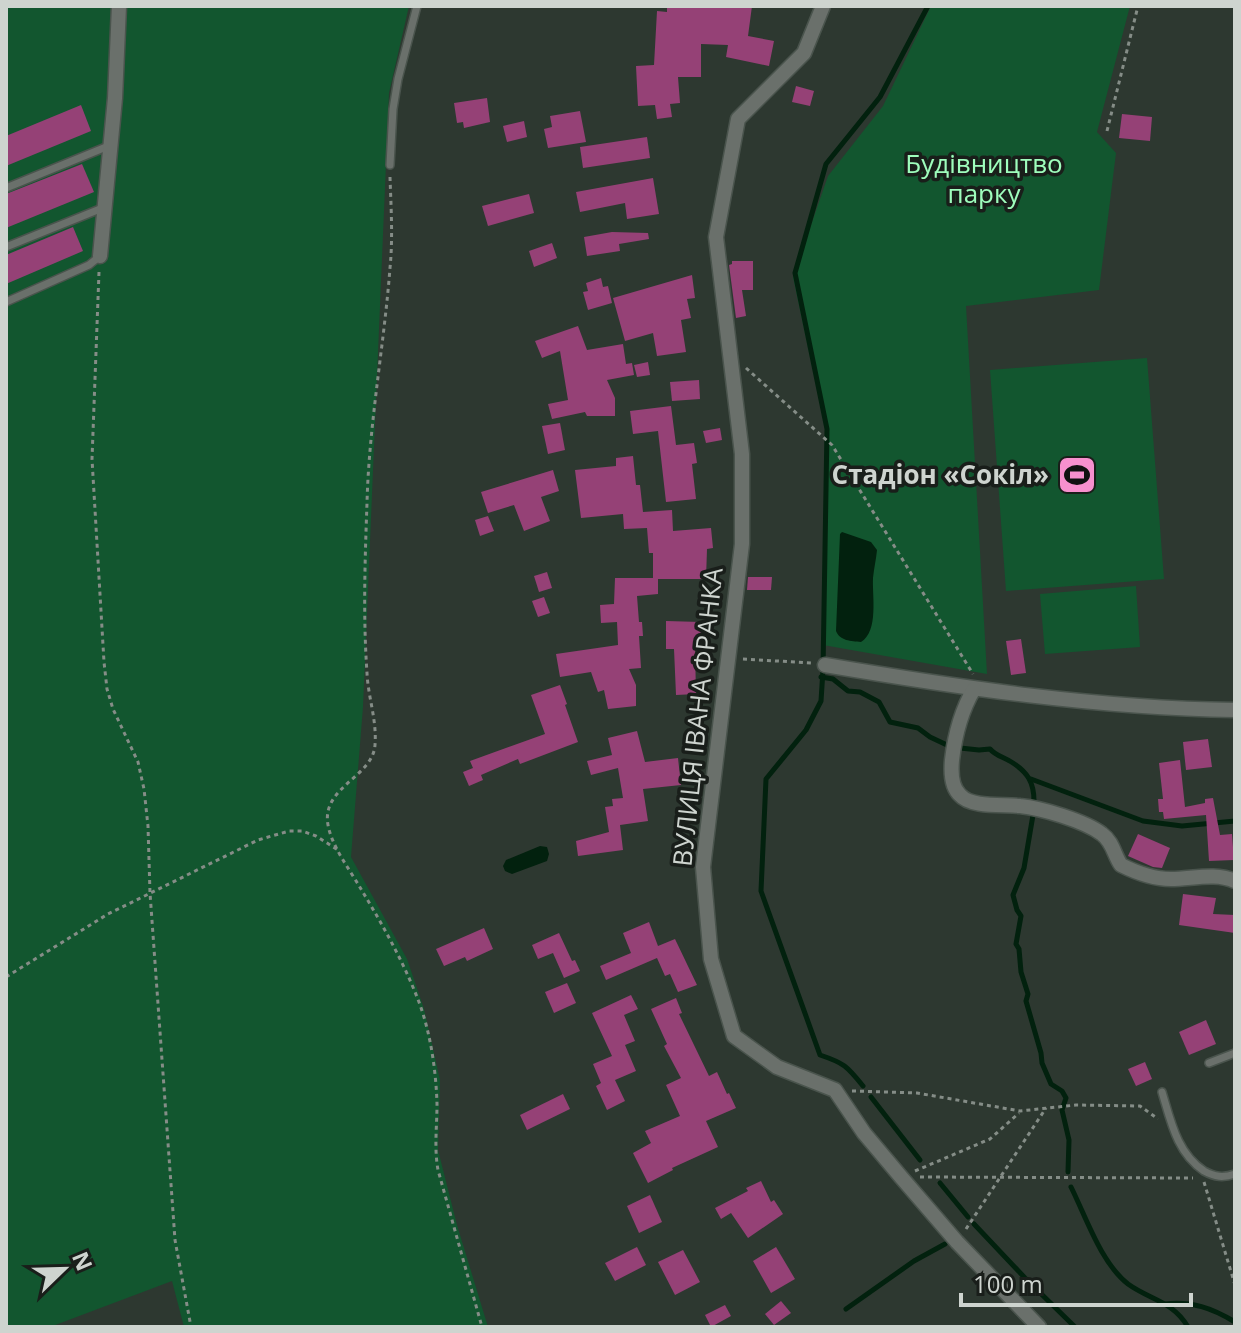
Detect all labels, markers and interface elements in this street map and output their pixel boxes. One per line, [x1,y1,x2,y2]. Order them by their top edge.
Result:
park label: Будівництво парку [905,145,1063,211]
sports icon: Стадіон «Сокіл» [1056,454,1098,496]
place label: Стадіон «Сокіл» [832,456,1049,492]
street label: ВУЛИЦЯ ІВАНА ФРАНКА [663,565,731,868]
north arrow [24,1229,104,1309]
text: N [66,1247,101,1275]
scale bar [961,1257,1191,1307]
text: 100 m [973,1267,1043,1300]

